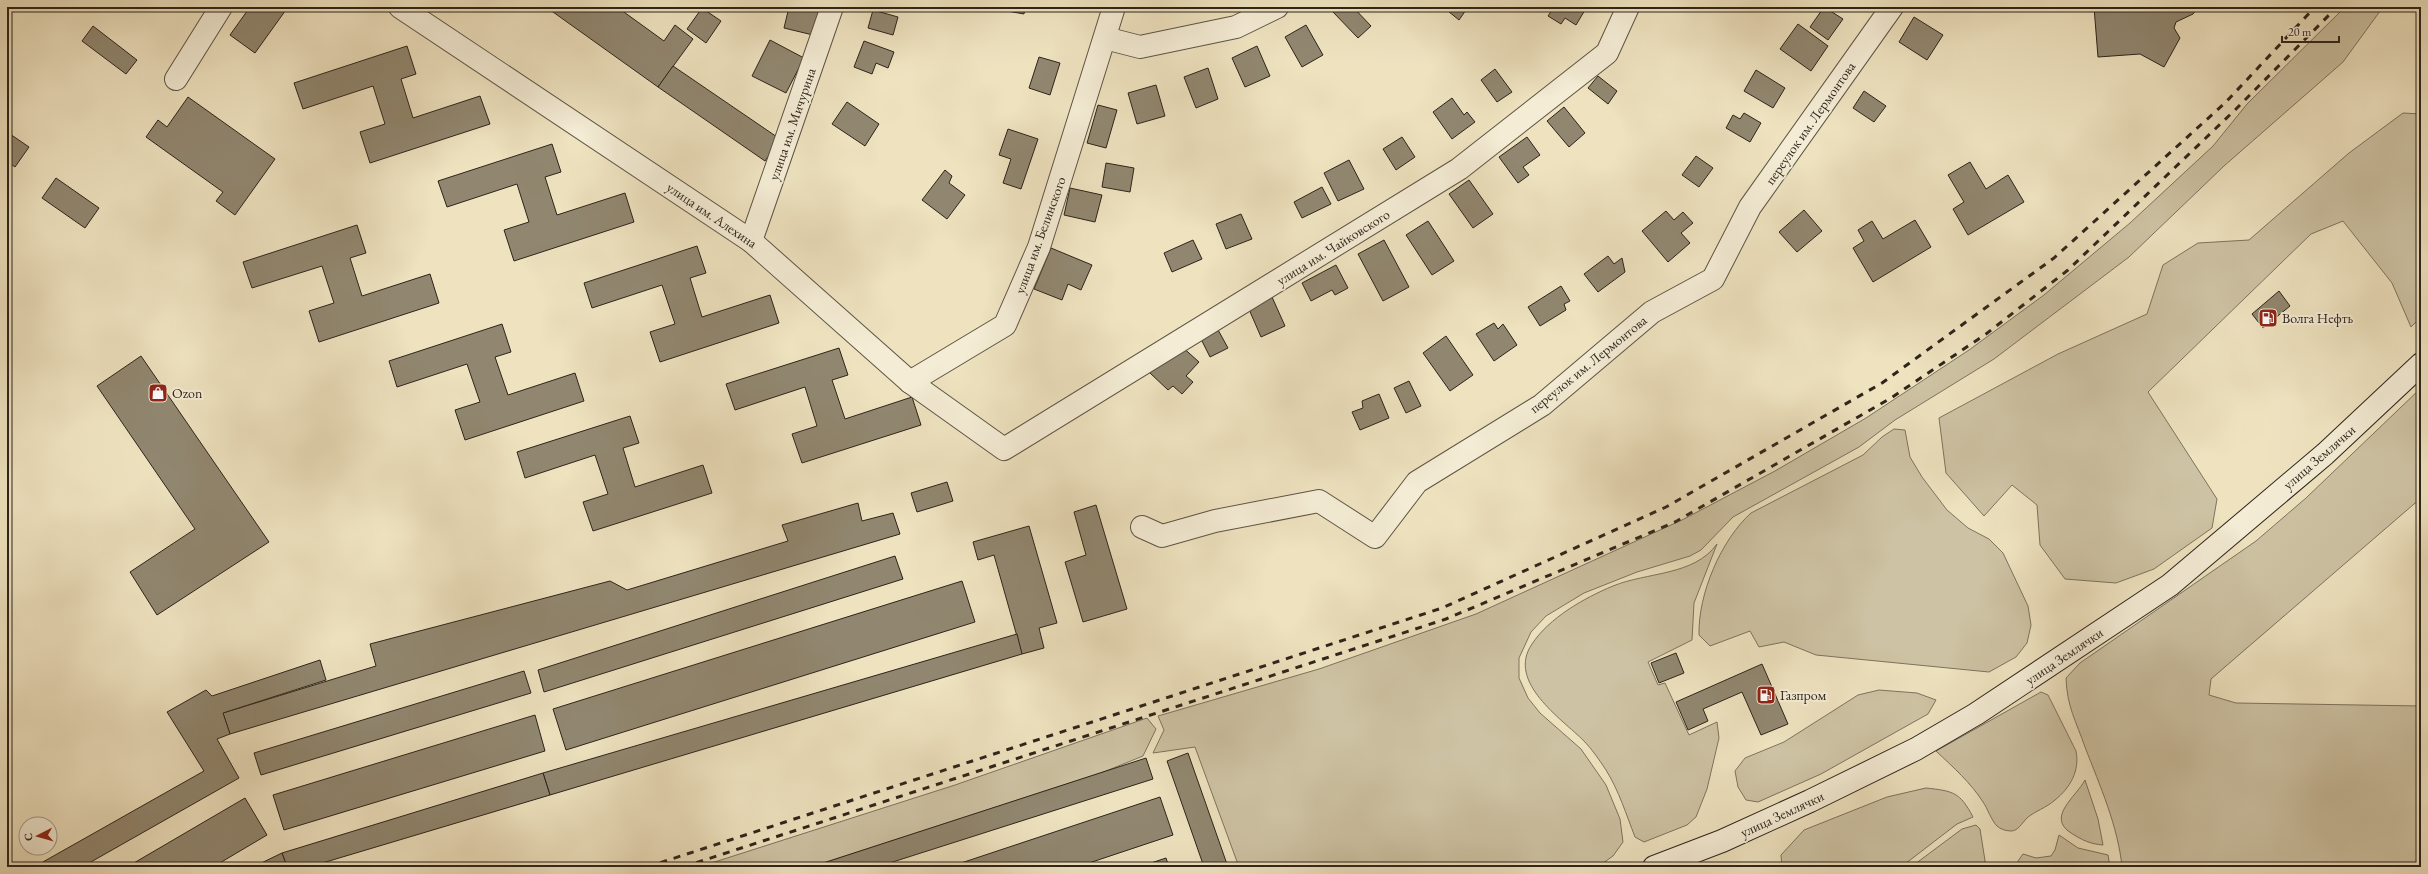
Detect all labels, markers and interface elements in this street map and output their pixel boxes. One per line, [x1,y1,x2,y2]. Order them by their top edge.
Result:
scale bar [2282,18,2339,44]
text: 20 m [2288,24,2312,40]
street label: переулок им. Лермонтова [1761,58,1859,188]
street label: улица им. Мичурина [764,65,820,183]
street label: улица им. Белинского [1010,174,1070,296]
street label: улица им. Алехина [663,178,761,252]
street label: улица им. Чайковского [1273,205,1393,289]
fuel station icon: Волга Нефть [2257,307,2279,329]
place label: Волга Нефть [2282,309,2353,327]
street label: переулок им. Лермонтова [1526,311,1651,417]
shop icon: Ozon [147,382,169,404]
place label: Ozon [172,384,203,402]
street label: улица Землячки [2279,420,2359,493]
street label: улица Землячки [2022,623,2107,689]
fuel station icon: Газпром [1755,684,1777,706]
place label: Газпром [1780,686,1827,704]
street label: улица Землячки [1737,787,1827,841]
north arrow [18,816,58,856]
text: С [21,832,35,842]

